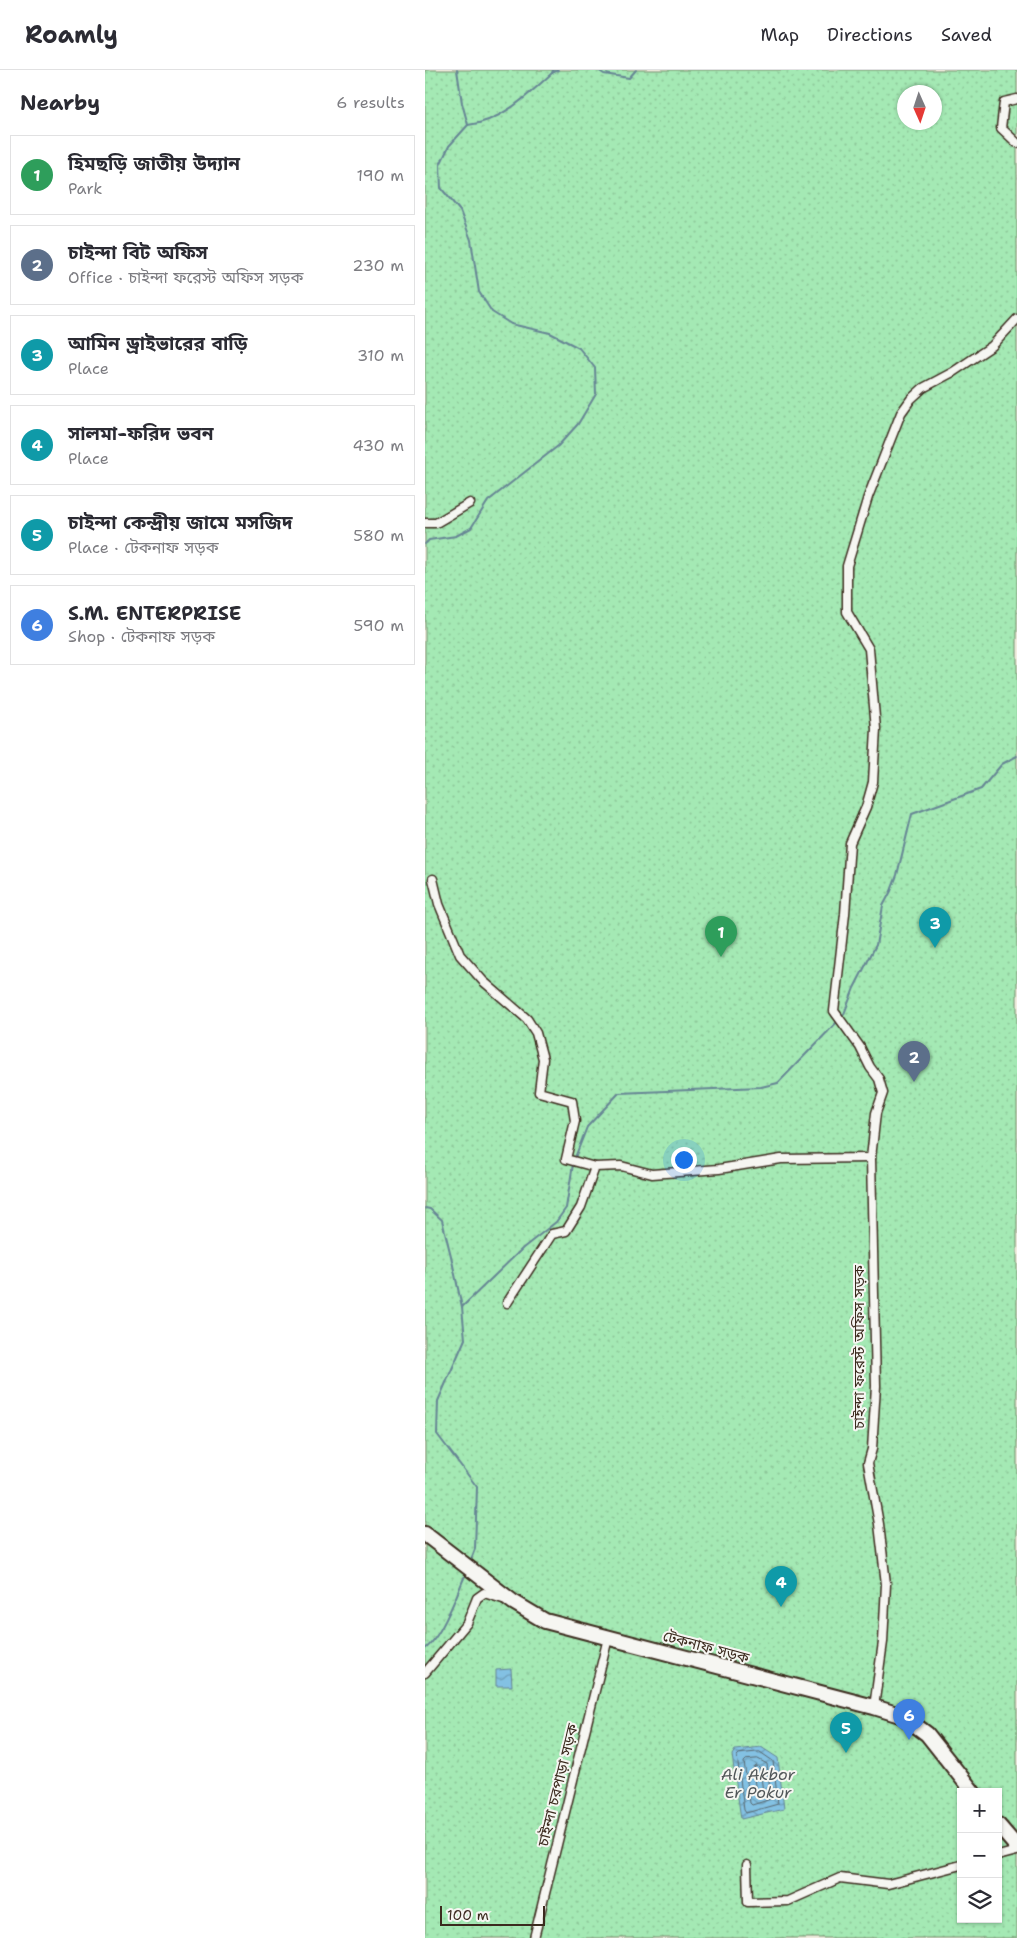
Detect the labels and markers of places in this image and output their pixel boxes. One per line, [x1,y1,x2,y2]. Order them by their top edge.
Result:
pin: 3 [919,907,951,948]
pin: 1 [705,916,737,957]
pin: 2 [898,1041,930,1082]
pin: 4 [765,1566,797,1607]
pin: 6 [893,1699,925,1740]
pin: 5 [830,1712,862,1753]

